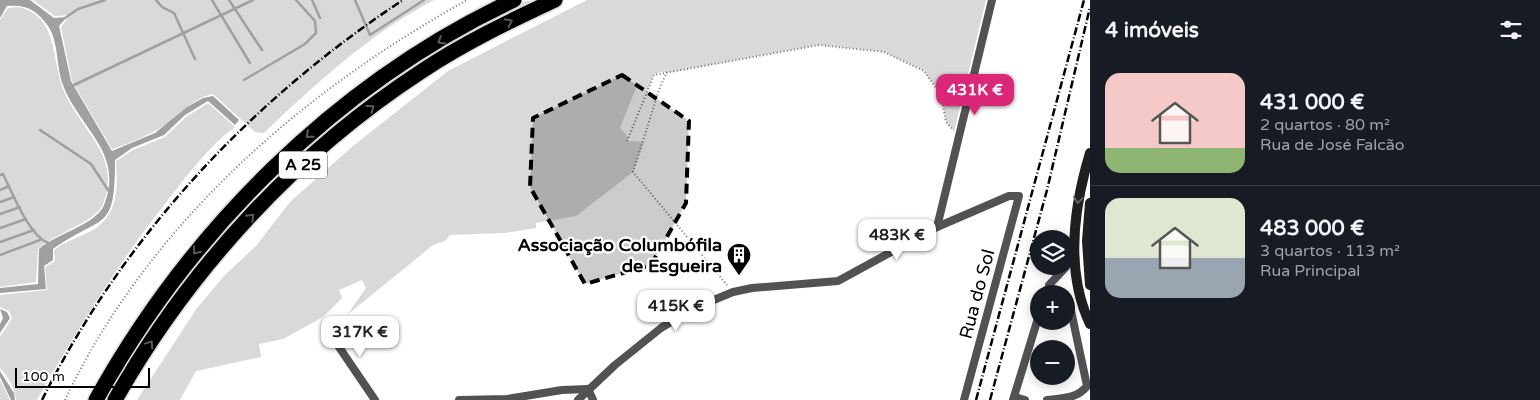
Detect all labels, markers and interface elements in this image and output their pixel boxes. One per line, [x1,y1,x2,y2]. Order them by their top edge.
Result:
icon: filters [1497,16,1525,44]
one-way arrow [504,18,513,28]
text: 4 imóveis [1105,18,1199,43]
one-way arrow [437,34,446,44]
pin: 431K € [934,74,1016,116]
text: 431K € [947,80,1003,100]
text: 431 000 € [1260,90,1364,115]
icon: home [1145,93,1205,153]
one-way arrow [365,105,375,114]
text: 2 quartos · 80 m² [1260,115,1390,135]
one-way arrow [306,130,315,138]
text: Rua de José Falcão [1260,135,1404,155]
road number: A 25 [279,152,327,178]
one-way arrow [1073,196,1084,204]
one-way arrow [245,213,254,222]
text: 483 000 € [1260,216,1364,241]
pin: 483K € [856,218,938,261]
icon: home [1145,218,1205,278]
text: 483K € [869,225,925,245]
map controls [1030,230,1075,385]
button: layers [1030,230,1075,275]
place label: Associação Columbófila de Esgueira [517,234,722,277]
text: 3 quartos · 113 m² [1260,241,1400,261]
building icon: Associação Columbófila de Esgueira [726,242,752,276]
one-way arrow [192,246,201,255]
street label: Rua do Sol [954,247,1000,341]
text: Rua Principal [1260,261,1360,281]
button: + [1030,285,1075,330]
pin: 415K € [635,290,717,332]
text: 415K € [648,296,704,316]
pin: 317K € [319,316,401,358]
text: 317K € [332,322,388,342]
one-way arrow [144,340,153,349]
button: − [1030,340,1075,385]
scale bar [15,365,150,388]
text: 100 m [22,368,65,385]

